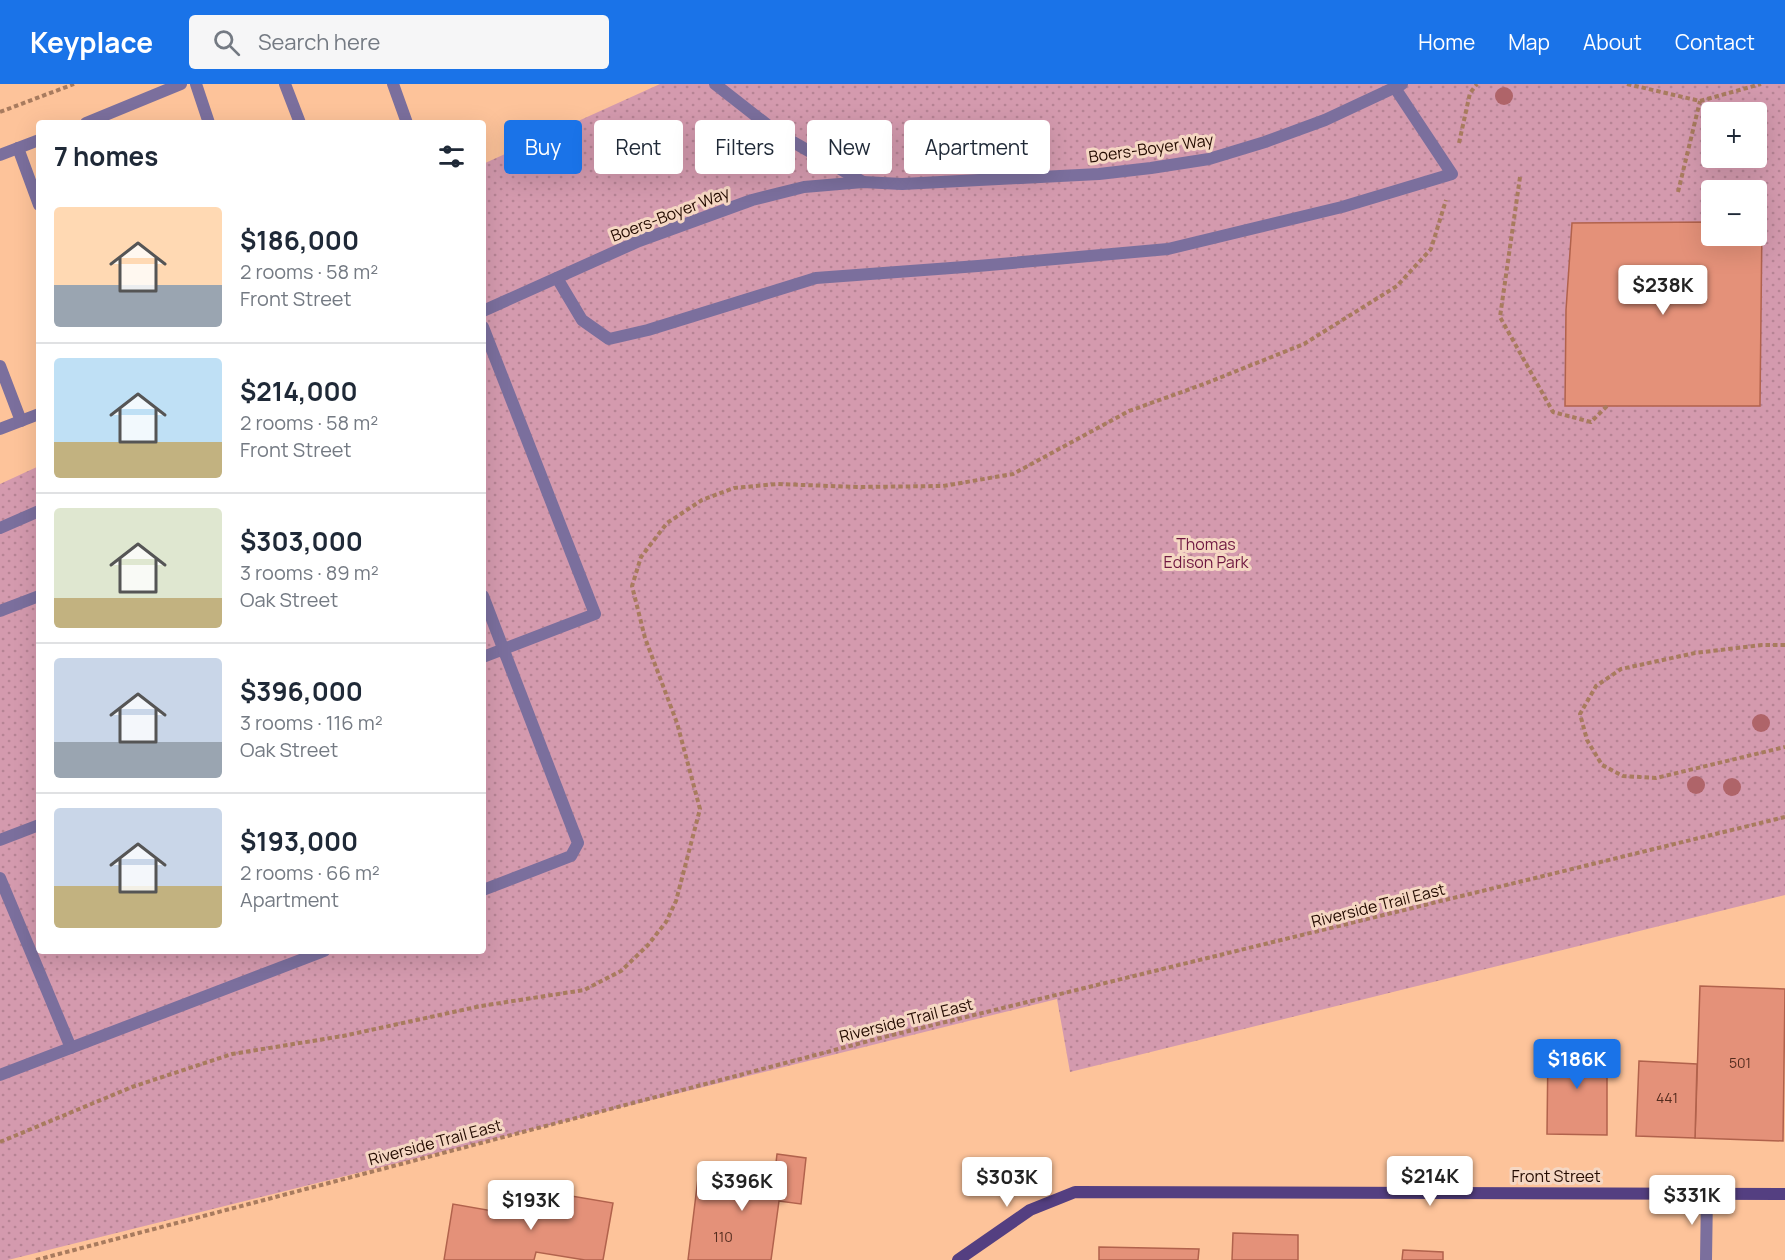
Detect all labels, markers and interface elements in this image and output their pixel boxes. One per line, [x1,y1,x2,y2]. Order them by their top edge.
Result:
search box [189,15,609,69]
text: Keyplace [30,23,153,61]
icon: search [210,26,243,59]
text: Search here [258,27,380,57]
text: Home [1418,28,1475,56]
text: Map [1508,28,1550,56]
text: About [1583,28,1642,56]
text: Contact [1675,28,1755,56]
map controls [1701,102,1767,246]
button: + [1701,102,1767,168]
chip: Buy [504,120,582,174]
chip: Rent [594,120,683,174]
chip: Filters [695,120,795,174]
chip: New [807,120,892,174]
chip: Apartment [904,120,1050,174]
street label: Boers-Boyer Way [1087,128,1215,168]
text: 7 homes [54,138,158,174]
icon: filters [435,140,468,173]
button: − [1701,180,1767,246]
street label: Boers-Boyer Way [607,181,733,247]
text: $186,000 [240,222,359,258]
icon: home [102,231,174,303]
text: 2 rooms · 58 m² [240,258,378,285]
pin: $238K [1621,265,1705,316]
text: $238K [1632,271,1694,298]
text: Front Street [240,285,352,312]
text: $214,000 [240,373,358,409]
icon: home [102,382,174,454]
text: 2 rooms · 58 m² [240,409,378,436]
text: Front Street [240,436,352,463]
text: $303,000 [240,523,363,559]
icon: home [102,532,174,604]
park label: Thomas Edison Park [1164,533,1249,573]
text: 3 rooms · 89 m² [240,559,379,586]
text: Oak Street [240,586,338,613]
text: $396,000 [240,673,363,709]
icon: home [102,682,174,754]
text: 3 rooms · 116 m² [240,709,383,736]
text: Oak Street [240,736,338,763]
text: $193,000 [240,823,358,859]
icon: home [102,832,174,904]
text: 2 rooms · 66 m² [240,859,380,886]
street label: Riverside Trail East [1309,878,1447,932]
text: Apartment [240,886,339,913]
street label: Riverside Trail East [837,993,975,1047]
pin: $186K [1535,1039,1619,1090]
text: $186K [1548,1045,1606,1072]
house number: 501 [1729,1053,1751,1072]
house number: 441 [1656,1088,1678,1107]
street label: Riverside Trail East [366,1114,504,1170]
pin: $214K [1388,1156,1472,1207]
pin: $303K [965,1157,1049,1208]
pin: $396K [700,1161,784,1212]
text: $214K [1401,1162,1459,1189]
text: $303K [976,1163,1038,1190]
street label: Front Street [1511,1165,1601,1187]
text: $396K [711,1167,773,1194]
pin: $331K [1650,1175,1734,1226]
pin: $193K [489,1180,573,1231]
text: $331K [1663,1181,1721,1208]
text: $193K [502,1186,560,1213]
house number: 110 [713,1227,733,1246]

